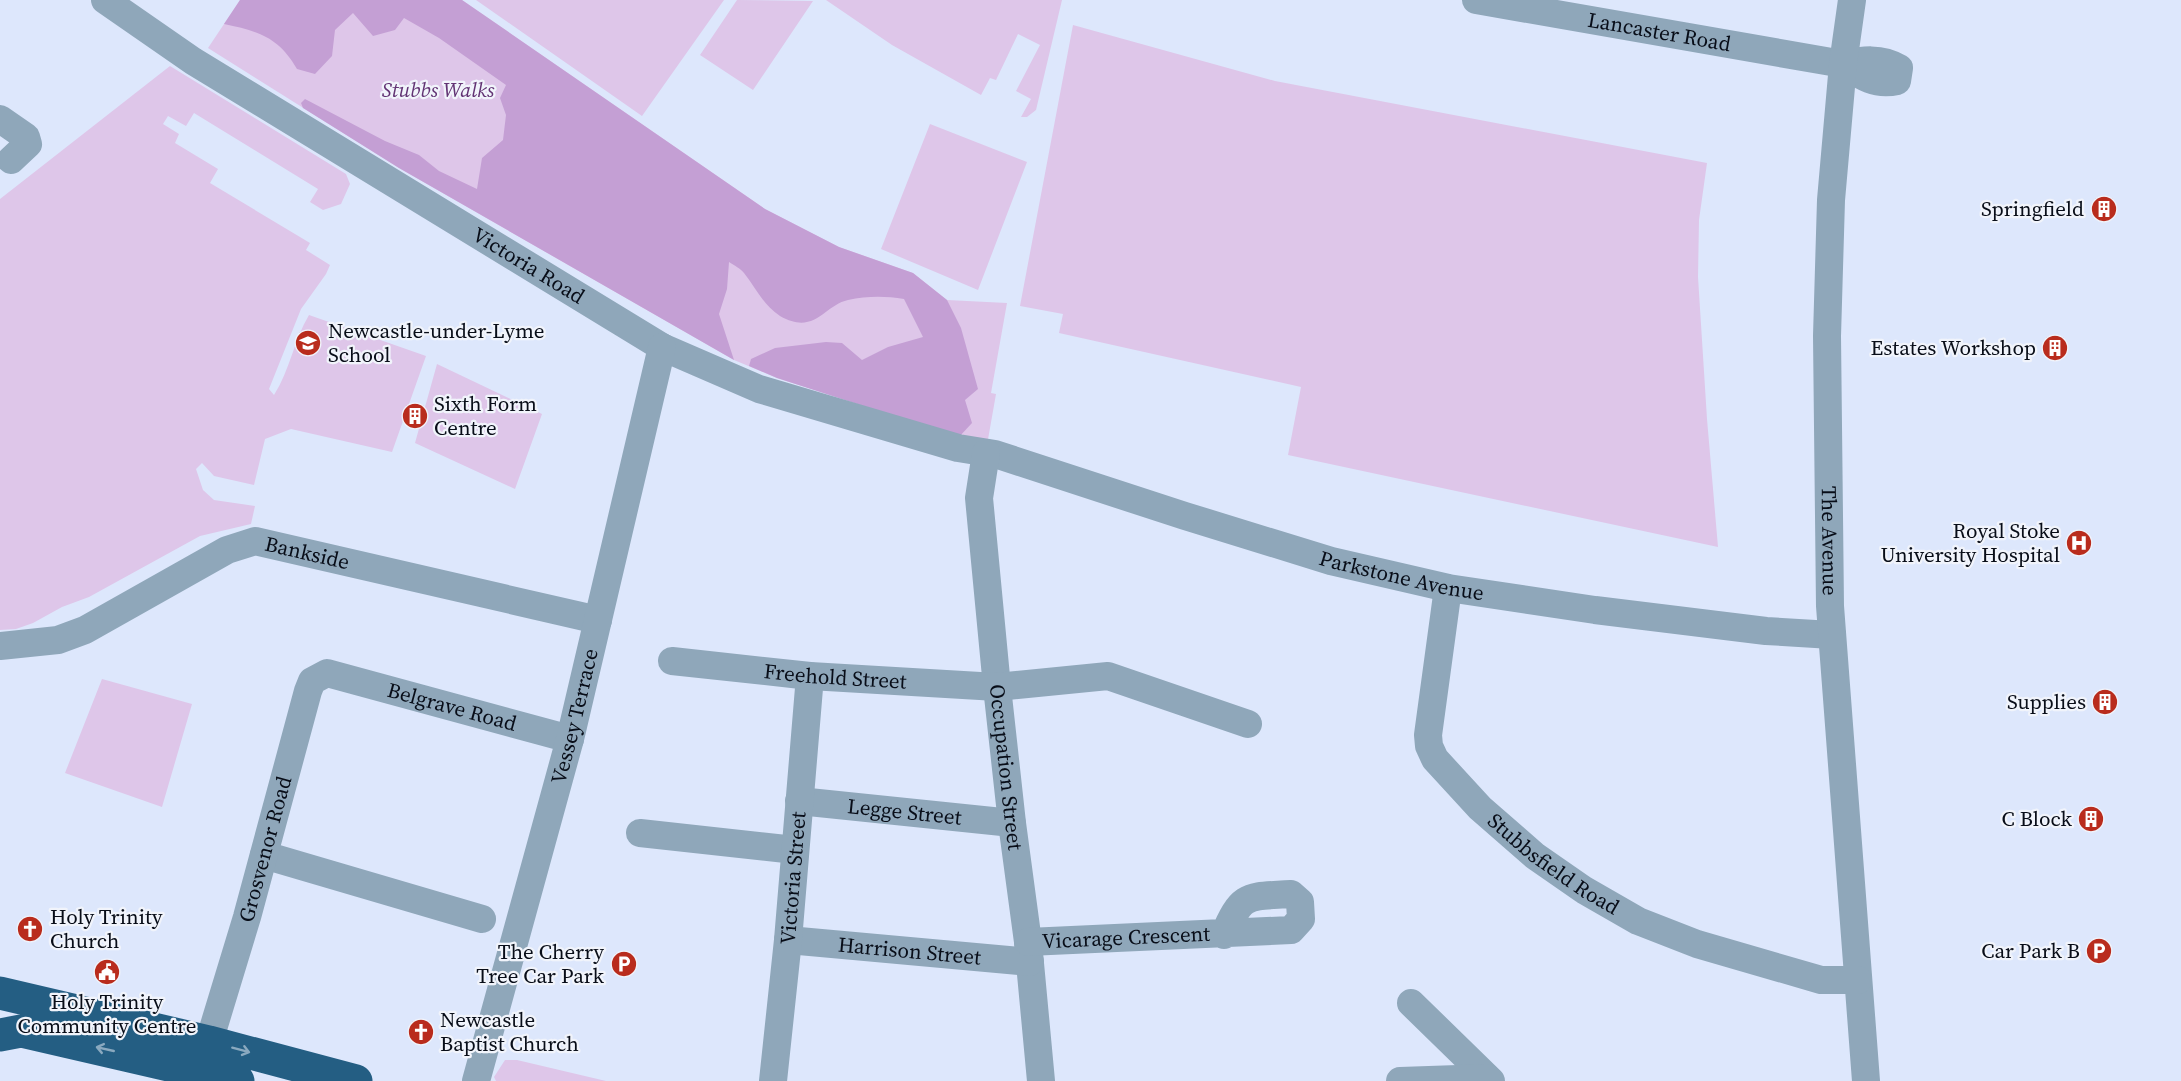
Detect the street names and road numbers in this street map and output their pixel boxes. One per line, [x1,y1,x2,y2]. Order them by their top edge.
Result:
street label: Lancaster Road [1585,5,1733,58]
street label: Victoria Road [467,220,590,311]
street label: The Avenue [1815,486,1845,596]
street label: Bankside [262,529,352,576]
street label: Parkstone Avenue [1316,543,1486,607]
street label: Vessey Terrace [543,645,605,787]
street label: Freehold Street [762,656,908,696]
street label: Belgrave Road [384,675,520,738]
street label: Occupation Street [983,682,1031,852]
street label: Grosvenor Road [231,773,298,925]
street label: Legge Street [846,791,963,832]
street label: Stubbsfield Road [1482,806,1625,921]
street label: Victoria Street [773,810,813,946]
street label: Vicarage Crescent [1041,919,1211,955]
street label: Harrison Street [837,930,982,971]

